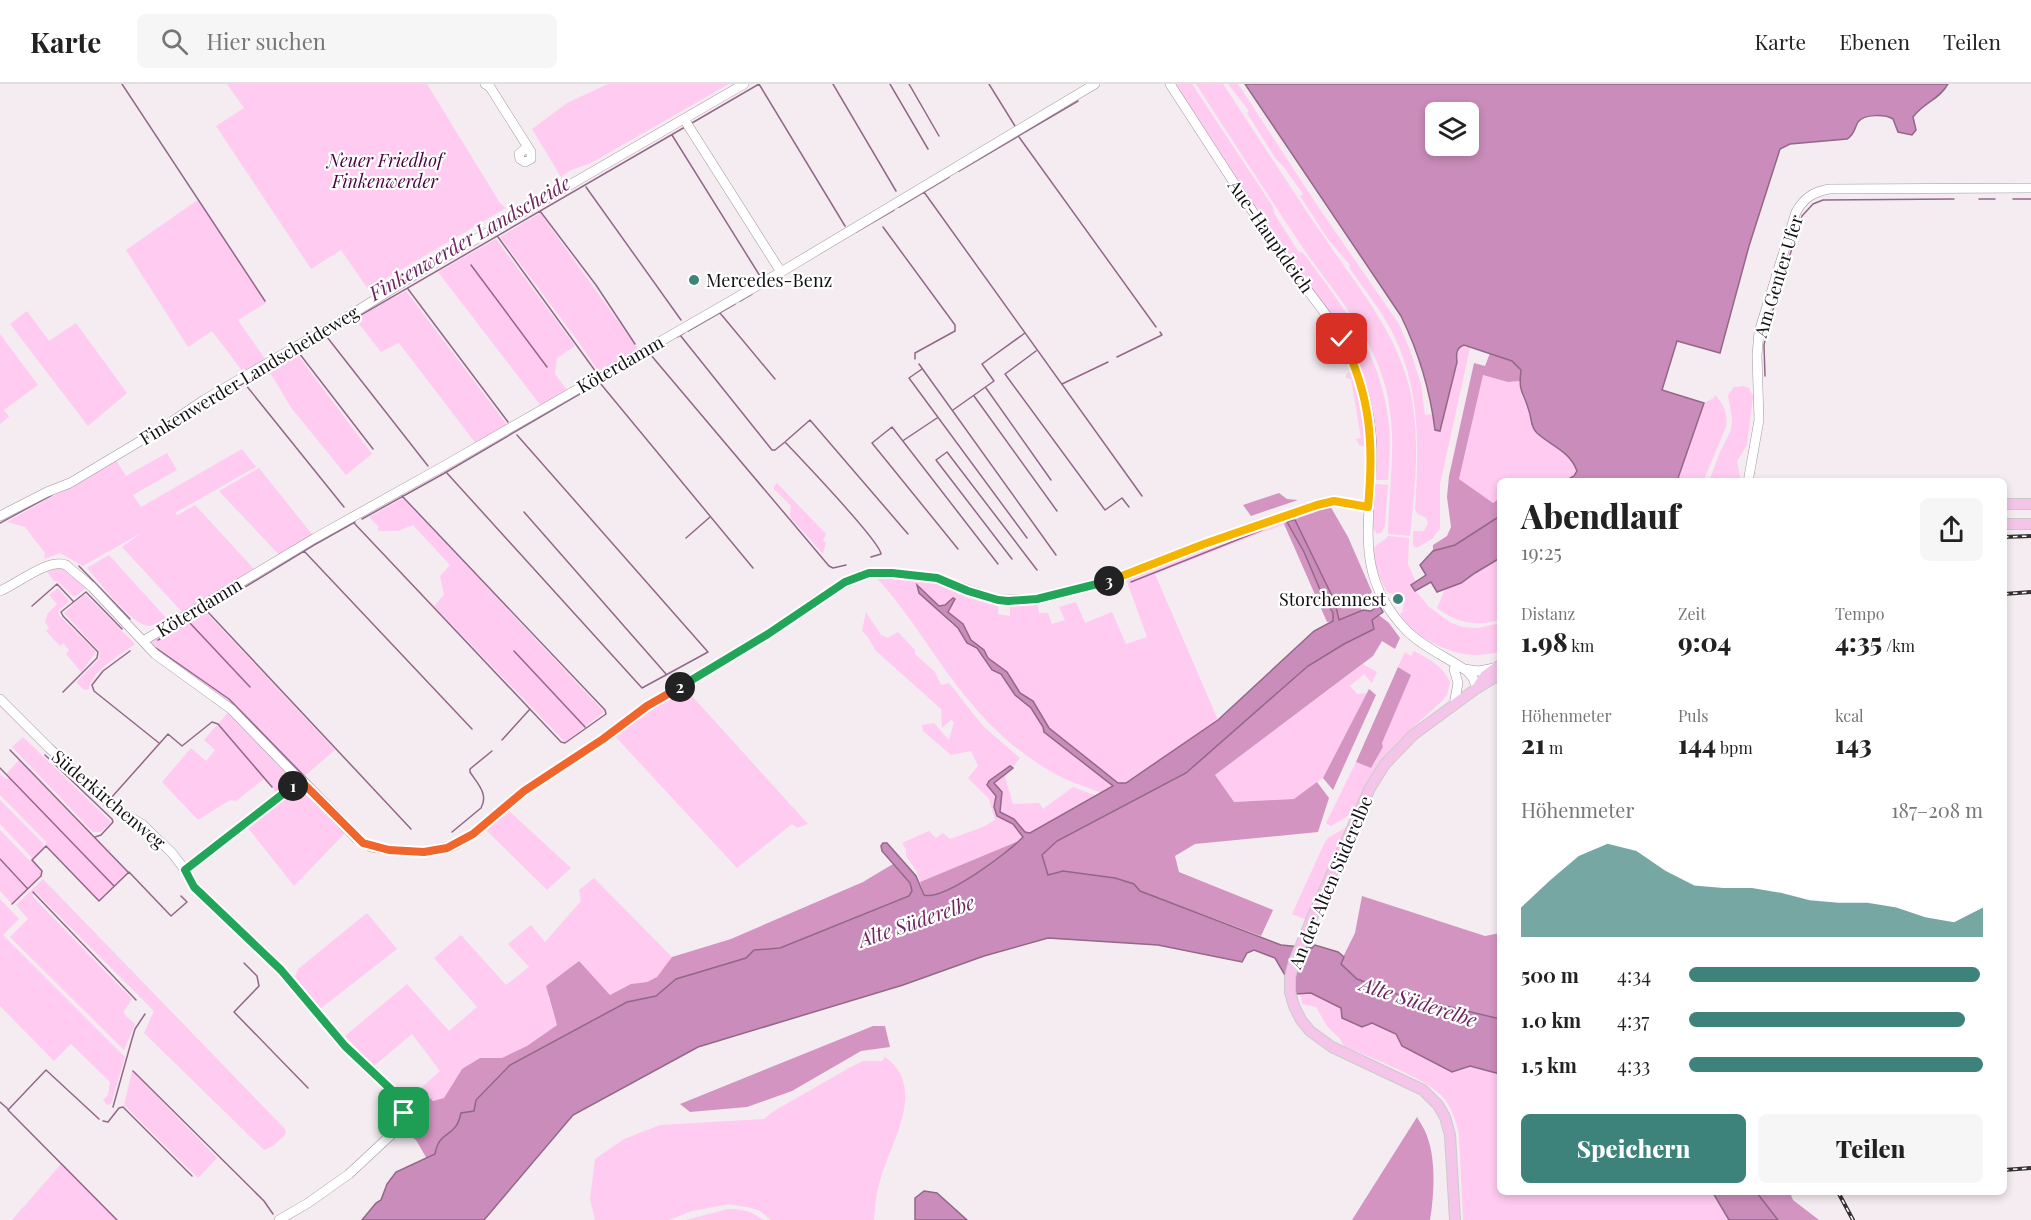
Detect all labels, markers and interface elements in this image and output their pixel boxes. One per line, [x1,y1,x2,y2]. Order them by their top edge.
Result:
search box [137,14,557,68]
text: Karte [30,23,101,60]
icon: search [158,25,191,58]
text: Hier suchen [206,26,326,56]
text: Karte [1755,27,1806,55]
text: Ebenen [1839,27,1910,55]
text: Teilen [1943,27,2001,55]
map controls [1425,102,1479,156]
button: layers [1425,102,1479,156]
park label: Neuer Friedhof Finkenwerder [325,148,446,193]
water label: Finkenwerder Landscheide [362,168,575,306]
street label: Aue-Hauptdeich [1222,174,1319,298]
street label: Am Genter Ufer [1748,212,1808,341]
place label: Mercedes-Benz [706,268,832,292]
marker: Mercedes-Benz [687,273,701,287]
street label: Finkenwerder Landscheideweg [135,300,364,450]
pin [1316,313,1367,364]
icon: check [1325,322,1358,355]
street label: Köterdamm [572,330,668,398]
text: Abendlauf [1521,493,1680,537]
button: share [1920,498,1983,561]
text: 19:25 [1521,538,1562,565]
pin: 3 [1094,566,1124,596]
text: 3 [1105,570,1113,591]
street label: Köterdamm [152,572,246,642]
place label: Storchennest [1279,587,1387,611]
marker: Storchennest [1391,592,1405,606]
text: Distanz [1521,603,1575,624]
text: Zeit [1678,603,1706,624]
text: Tempo [1835,603,1885,624]
text: 1.98 [1521,624,1568,659]
text: 9:04 [1678,624,1731,659]
text: 4:35 [1835,624,1882,659]
text: km [1568,635,1594,656]
text: /km [1882,635,1915,656]
pin: 2 [665,672,695,702]
text: 2 [676,676,684,697]
text: Höhenmeter [1521,705,1612,726]
text: Puls [1678,705,1708,726]
text: kcal [1835,705,1864,726]
text: 21 [1521,726,1545,761]
text: 144 [1678,726,1716,761]
text: 143 [1835,726,1872,761]
text: m [1545,737,1563,758]
text: bpm [1716,737,1753,758]
street label: Süderkirchenweg [47,744,171,854]
pin: 1 [278,771,308,801]
text: 1 [290,775,296,796]
street label: An der Alten Süderelbe [1282,792,1377,973]
text: Höhenmeter [1521,796,1634,823]
text: 187–208 m [1891,796,1983,823]
water label: Alte Süderelbe [852,887,978,953]
text: 500 m [1521,961,1579,988]
text: 4:34 [1617,961,1651,988]
water label: Alte Süderelbe [1355,969,1481,1033]
text: 1.0 km [1521,1006,1581,1033]
text: 4:37 [1617,1006,1649,1033]
text: 1.5 km [1521,1051,1577,1078]
text: 4:33 [1617,1051,1650,1078]
pin [378,1087,429,1138]
icon: arrive [387,1096,420,1129]
button: Speichern [1521,1114,1746,1183]
button: Teilen [1758,1114,1983,1183]

